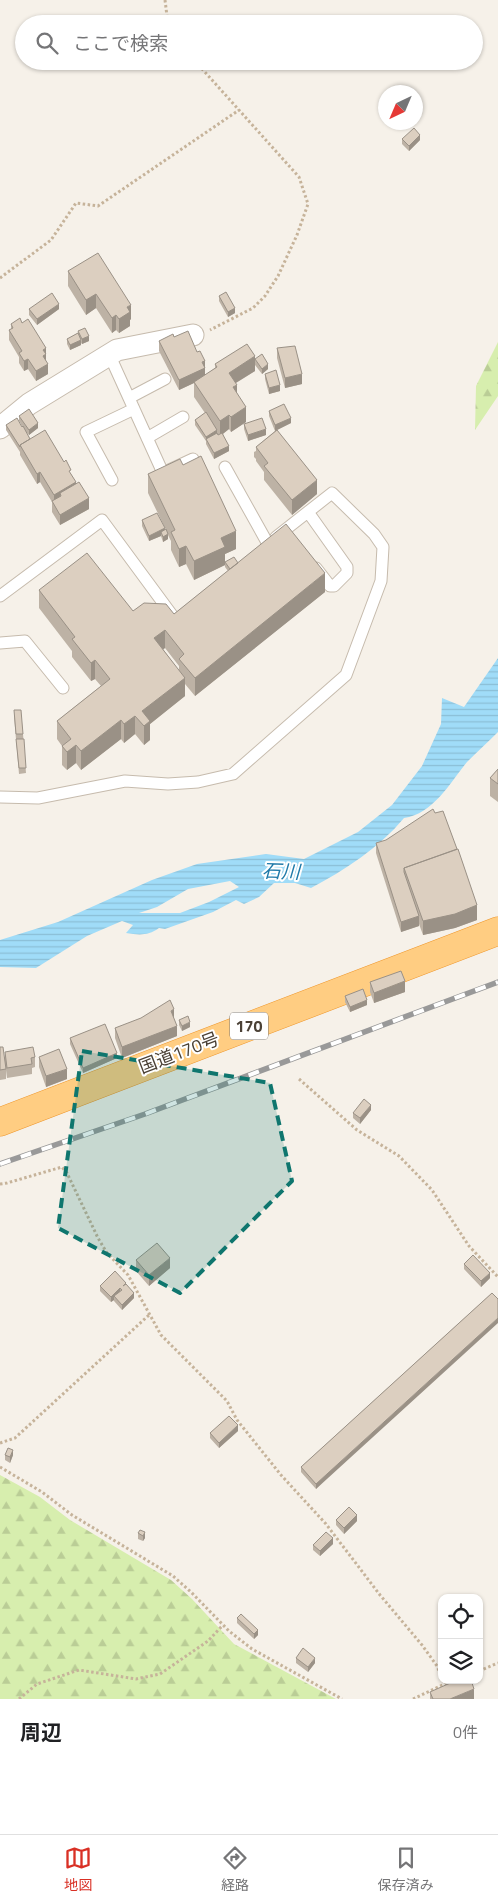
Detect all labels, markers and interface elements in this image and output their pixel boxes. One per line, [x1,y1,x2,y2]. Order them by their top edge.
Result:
search box [15,15,483,70]
text: ここで検索 [73,28,168,57]
icon: search [33,29,61,57]
north arrow [378,85,423,130]
water label: 石川 [262,855,303,886]
road number: 170 [230,1012,268,1040]
street label: 国道170号 [135,1025,223,1080]
map controls [438,1594,483,1684]
button: locate [438,1594,483,1639]
button: layers [438,1639,483,1684]
text: 周辺 [20,1716,62,1748]
text: 0件 [453,1720,478,1744]
tab: 地図 [64,1844,92,1895]
tab: 経路 [221,1844,249,1895]
tab: 保存済み [378,1844,434,1895]

